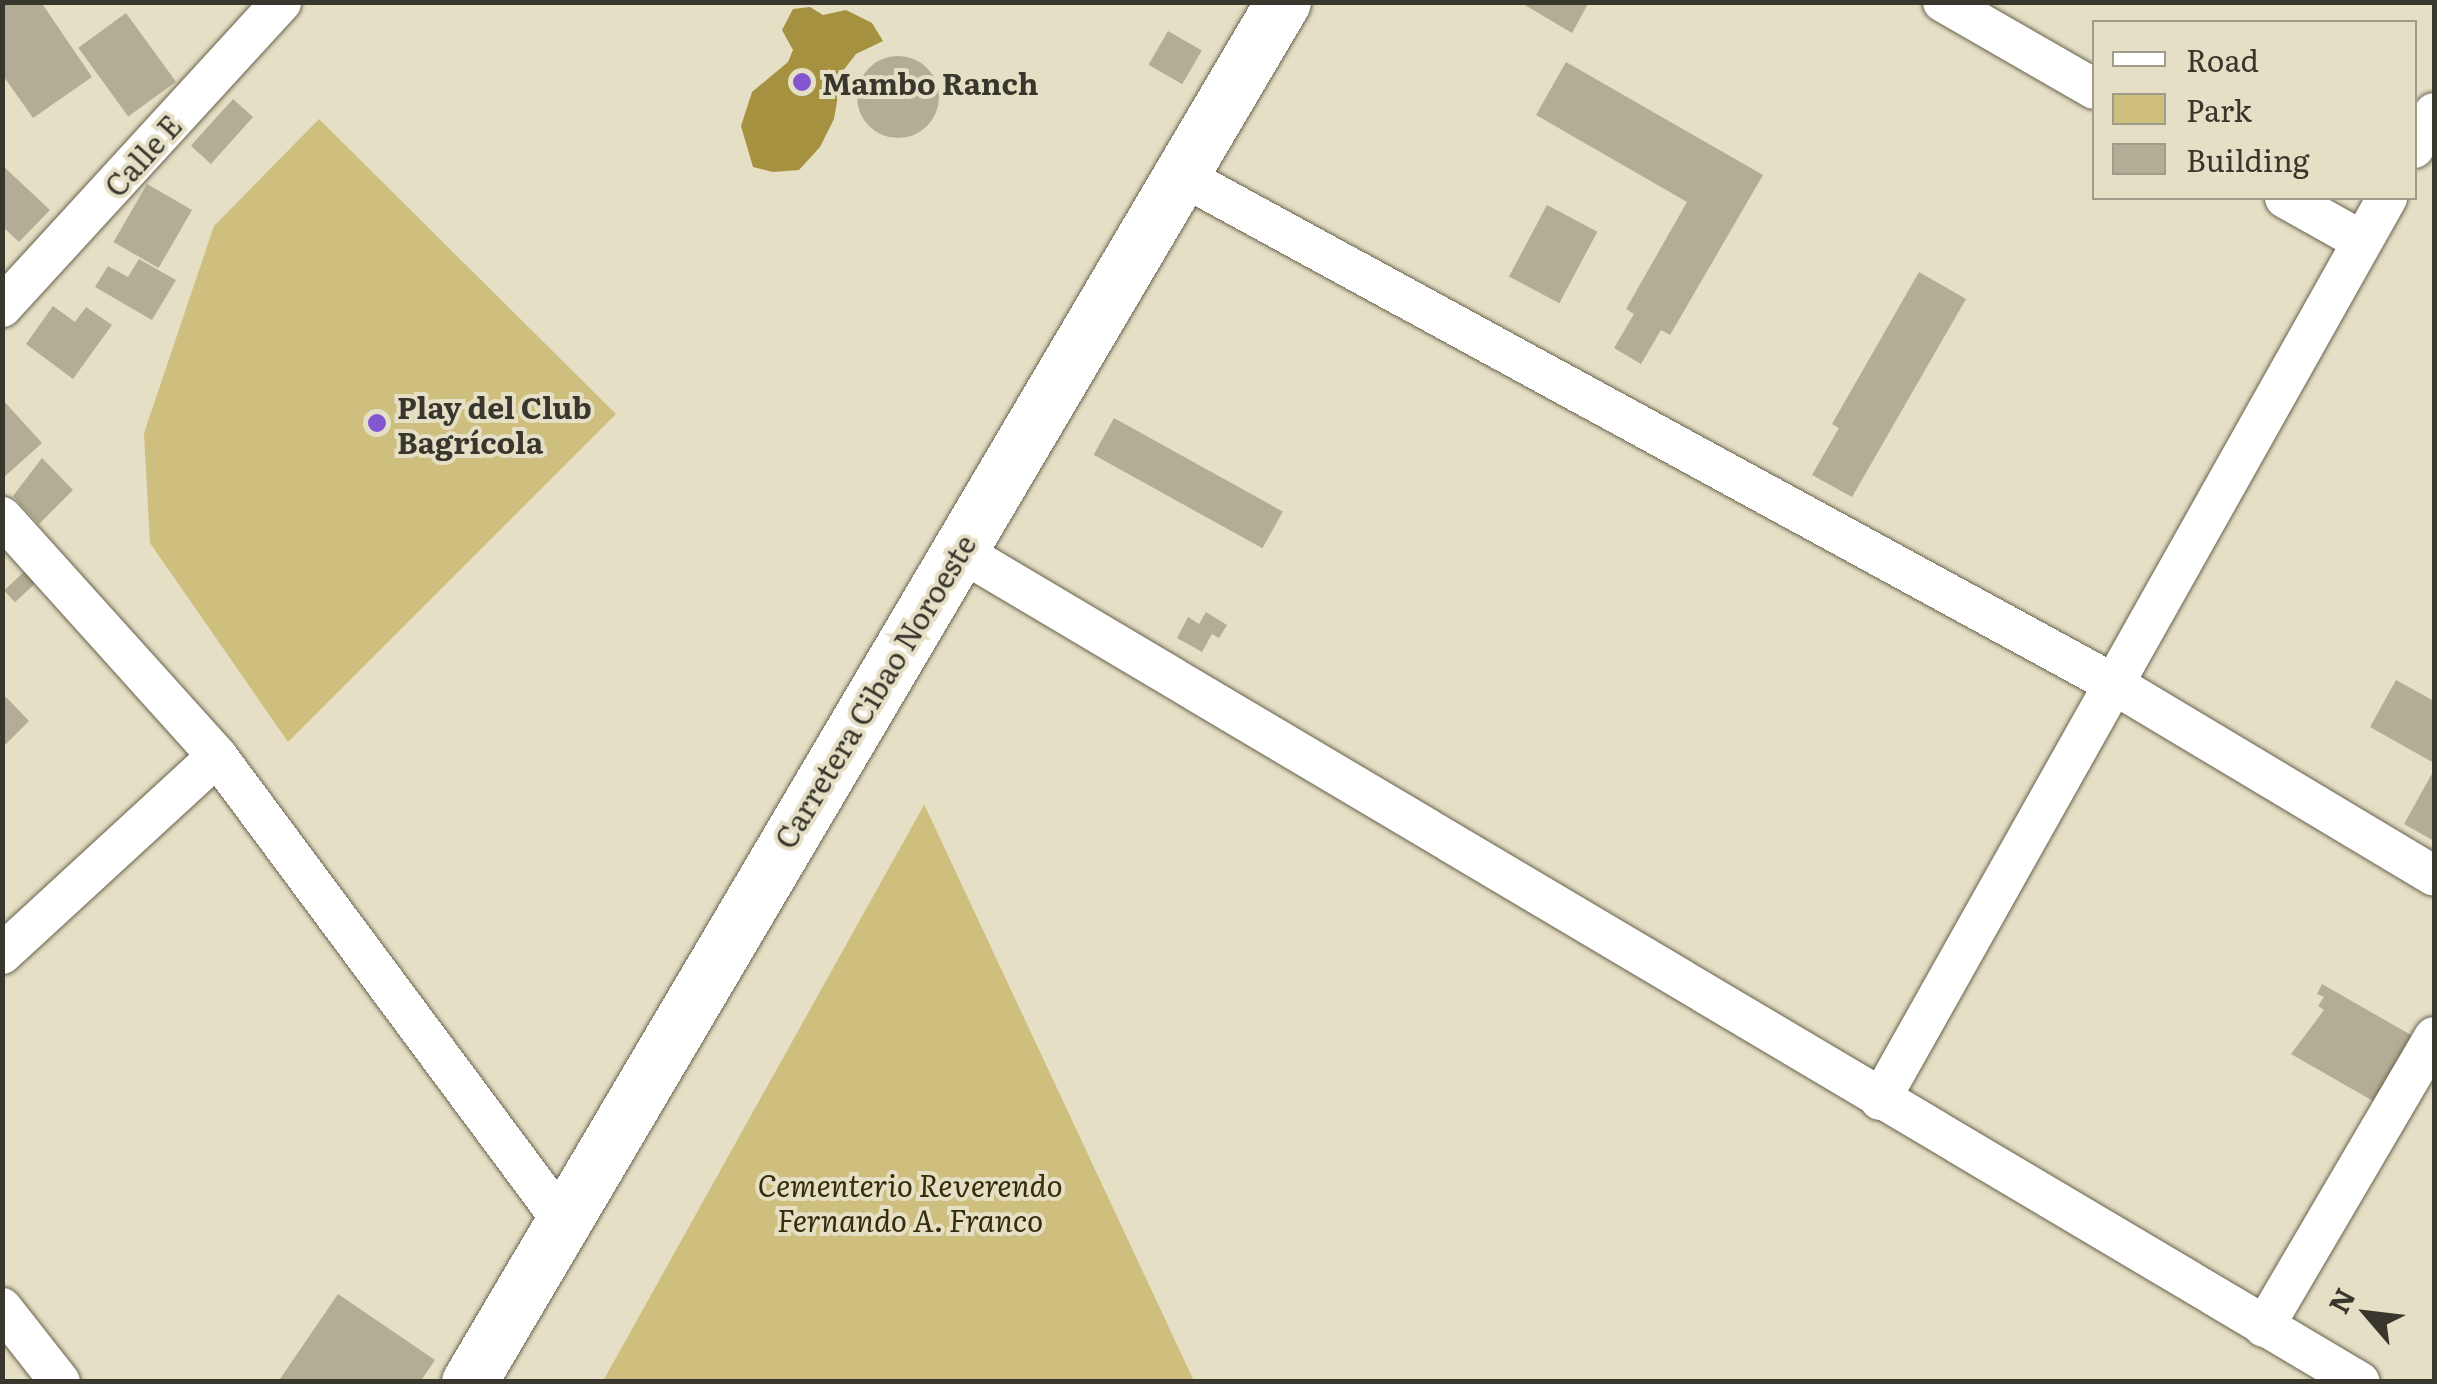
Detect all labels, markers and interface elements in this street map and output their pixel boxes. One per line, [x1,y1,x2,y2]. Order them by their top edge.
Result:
legend [2092,20,2417,200]
text: Road [2186,37,2259,81]
place label: Mambo Ranch [822,64,1038,100]
marker: Mambo Ranch [791,71,813,93]
text: Park [2186,87,2252,131]
street label: Calle E [96,107,188,203]
text: Building [2186,137,2310,181]
place label: Play del Club Bagrícola [397,388,592,458]
marker: Play del Club Bagrícola [366,412,388,434]
street label: Carretera Cibao Noroeste [766,528,982,854]
park label: Cementerio Reverendo Fernando A. Franco [757,1166,1063,1236]
north arrow [2317,1264,2417,1364]
text: N [2316,1280,2365,1320]

